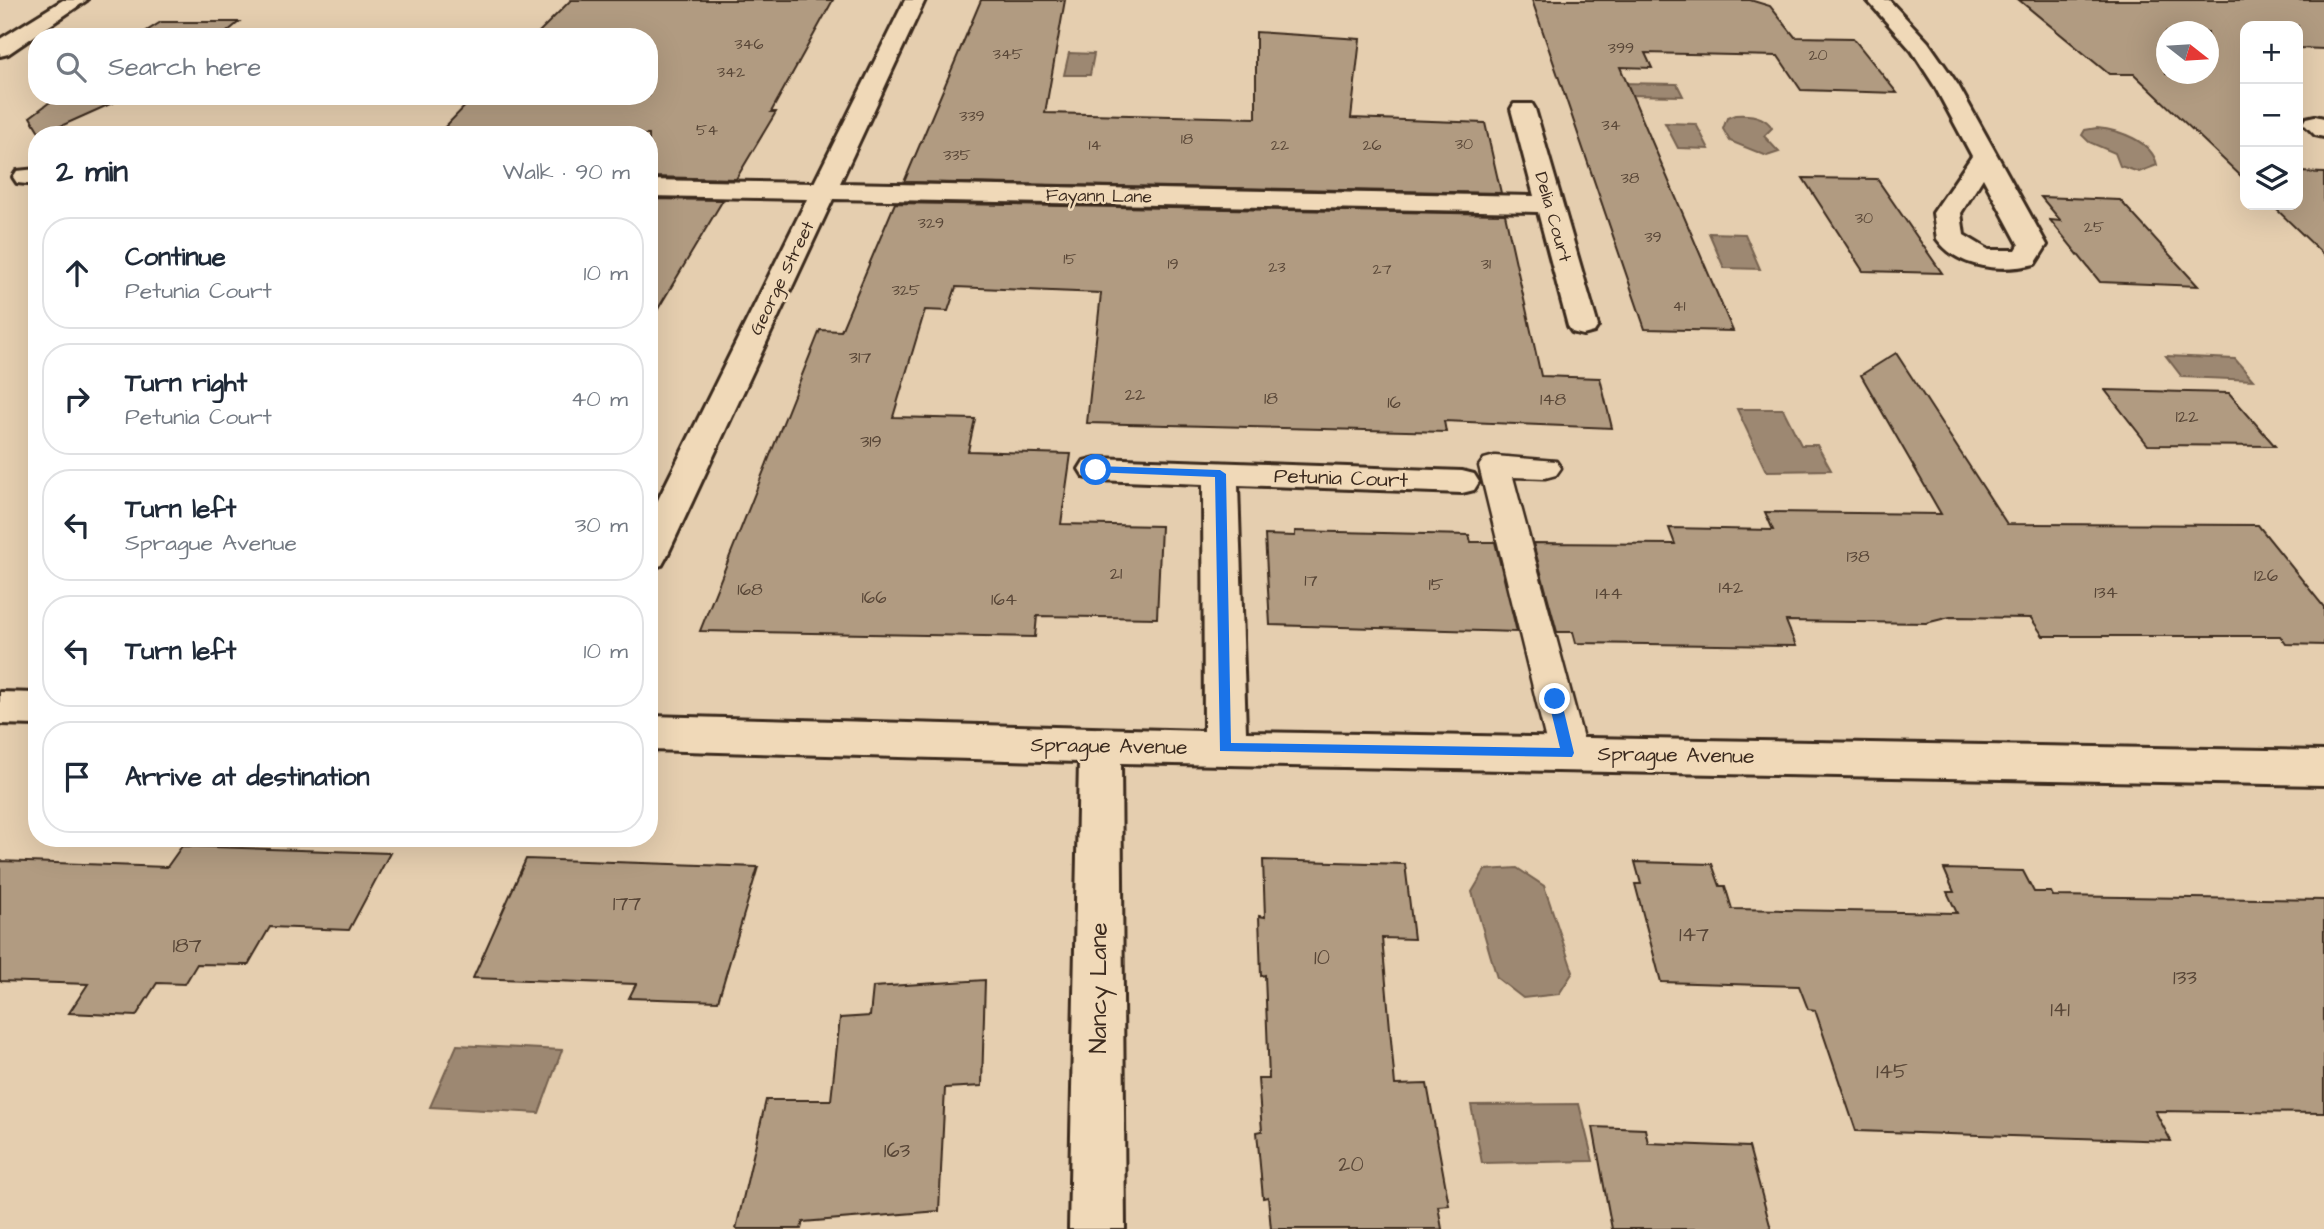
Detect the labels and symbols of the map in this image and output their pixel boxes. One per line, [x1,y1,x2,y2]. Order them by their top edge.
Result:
north arrow [2156,21,2219,84]
house number: 346 [734,33,764,55]
house number: 399 [1608,37,1634,59]
house number: 345 [993,43,1024,65]
house number: 20 [1808,44,1828,66]
house number: 342 [717,61,745,83]
house number: 339 [959,105,985,127]
house number: 34 [1601,114,1621,136]
house number: 54 [696,119,718,141]
house number: 18 [1181,128,1193,150]
house number: 30 [1455,133,1473,155]
house number: 14 [1089,134,1102,156]
house number: 22 [1271,134,1289,156]
house number: 26 [1362,134,1382,156]
house number: 335 [943,144,971,166]
house number: 38 [1621,167,1639,189]
street label: Delia Court [1528,169,1578,266]
street label: Fayann Lane [1046,183,1153,210]
house number: 30 [1855,207,1873,229]
house number: 329 [918,212,944,234]
street label: George Street [744,216,822,340]
house number: 25 [2084,216,2105,238]
house number: 39 [1644,226,1662,248]
house number: 15 [1063,248,1077,270]
house number: 19 [1167,253,1179,275]
house number: 31 [1481,253,1491,275]
house number: 23 [1268,256,1286,278]
house number: 27 [1373,258,1392,280]
house number: 325 [892,279,921,301]
house number: 41 [1673,295,1685,317]
house number: 317 [849,345,871,370]
house number: 22 [1125,382,1146,407]
house number: 18 [1264,386,1278,411]
house number: 148 [1540,387,1566,412]
house number: 16 [1387,390,1401,415]
house number: 122 [2176,404,2199,429]
house number: 319 [860,429,882,454]
route start [1080,454,1111,485]
street label: Petunia Court [1273,461,1409,495]
house number: 138 [1846,544,1870,569]
house number: 21 [1110,561,1122,586]
house number: 126 [2254,563,2278,588]
house number: 17 [1304,568,1318,593]
house number: 15 [1428,572,1444,597]
house number: 142 [1719,575,1744,600]
house number: 168 [737,577,763,602]
house number: 134 [2094,580,2118,605]
house number: 144 [1596,581,1622,606]
house number: 166 [862,585,886,610]
house number: 164 [991,587,1017,612]
route end [1539,683,1570,714]
street label: Sprague Avenue [1030,730,1188,764]
street label: Sprague Avenue [1597,739,1755,773]
house number: 177 [613,889,641,918]
house number: 147 [1679,920,1709,949]
street label: Nancy Lane [1082,922,1117,1054]
house number: 187 [172,931,202,960]
house number: 10 [1314,943,1330,972]
house number: 133 [2173,963,2197,992]
house number: 141 [2050,995,2070,1024]
house number: 145 [1876,1057,1908,1086]
house number: 163 [884,1136,911,1165]
house number: 20 [1338,1150,1364,1179]

